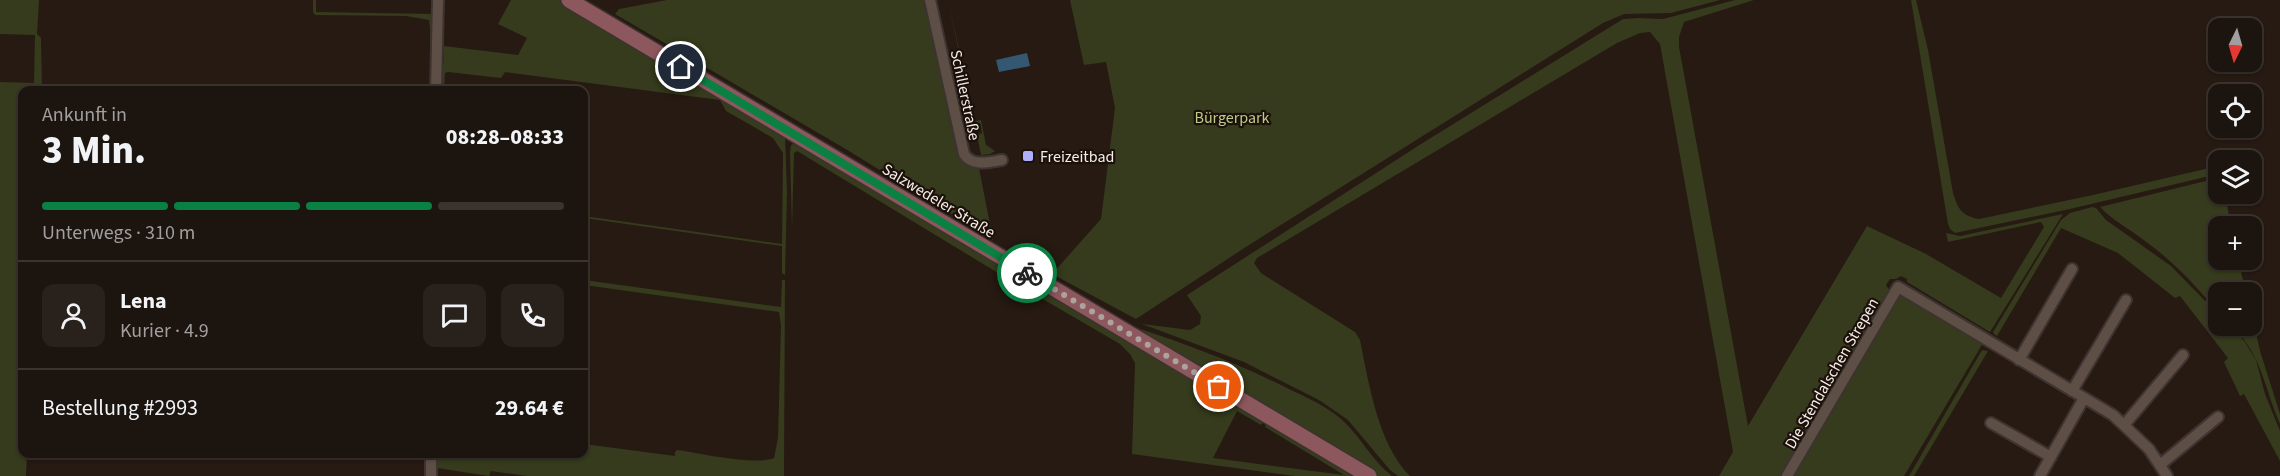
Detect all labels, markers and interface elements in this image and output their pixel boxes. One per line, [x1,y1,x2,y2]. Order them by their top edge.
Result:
north arrow [2208,18,2262,72]
map controls [2208,18,2262,336]
pin [655,41,706,92]
street label: Schillerstraße [945,48,985,143]
icon: home [664,50,697,83]
button: locate [2208,84,2262,138]
text: Ankunft in [42,101,127,129]
park label: Bürgerpark [1194,107,1270,129]
text: 08:28–08:33 [446,121,564,153]
text: 3 Min. [42,123,146,179]
place label: Freizeitbad [1040,146,1114,168]
marker: Freizeitbad [1021,149,1035,163]
button: layers [2208,150,2262,204]
street label: Salzwedeler Straße [878,158,999,243]
button: + [2208,216,2262,270]
text: Unterwegs · 310 m [42,219,195,247]
courier [997,243,1057,303]
icon: bike [1011,257,1044,290]
button: − [2208,282,2262,336]
button: person [42,284,105,347]
button: chat [423,284,486,347]
button: phone [501,284,564,347]
text: Lena [120,285,167,317]
street label: Die Stendalschen Strepen [1780,294,1884,453]
text: Kurier · 4.9 [120,317,209,345]
pin [1193,361,1244,412]
icon: bag [1202,370,1235,403]
text: Bestellung #2993 [42,392,198,424]
text: 29.64 € [495,392,564,424]

